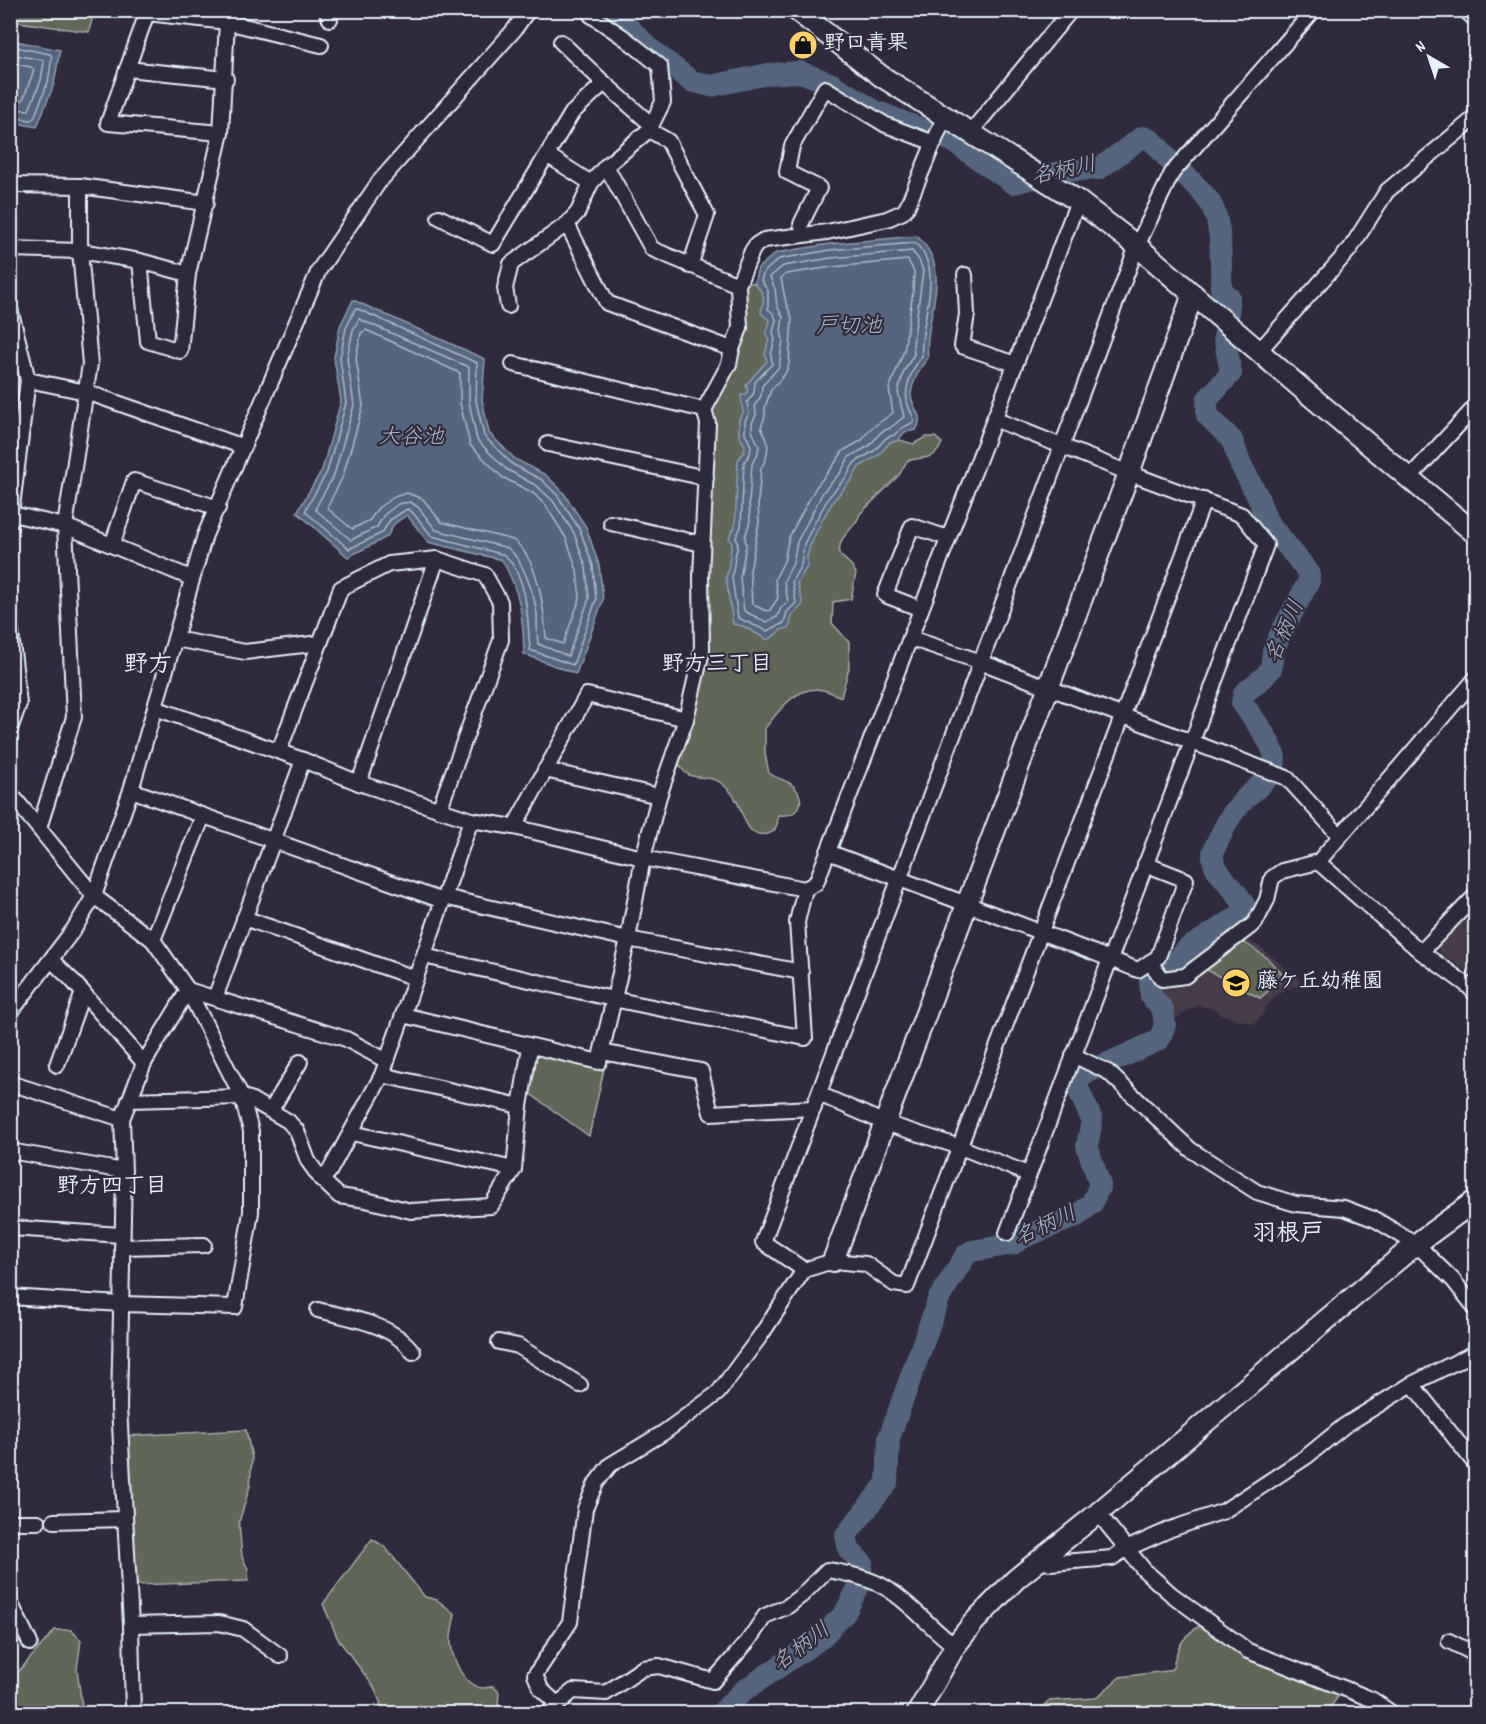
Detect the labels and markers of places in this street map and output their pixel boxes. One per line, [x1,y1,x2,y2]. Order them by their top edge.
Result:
shop icon: 野口青果 [787,29,819,61]
place label: 野口青果 [824,30,908,60]
school or university icon: 藤ケ丘幼稚園 [1220,967,1252,999]
place label: 藤ケ丘幼稚園 [1257,968,1383,998]

